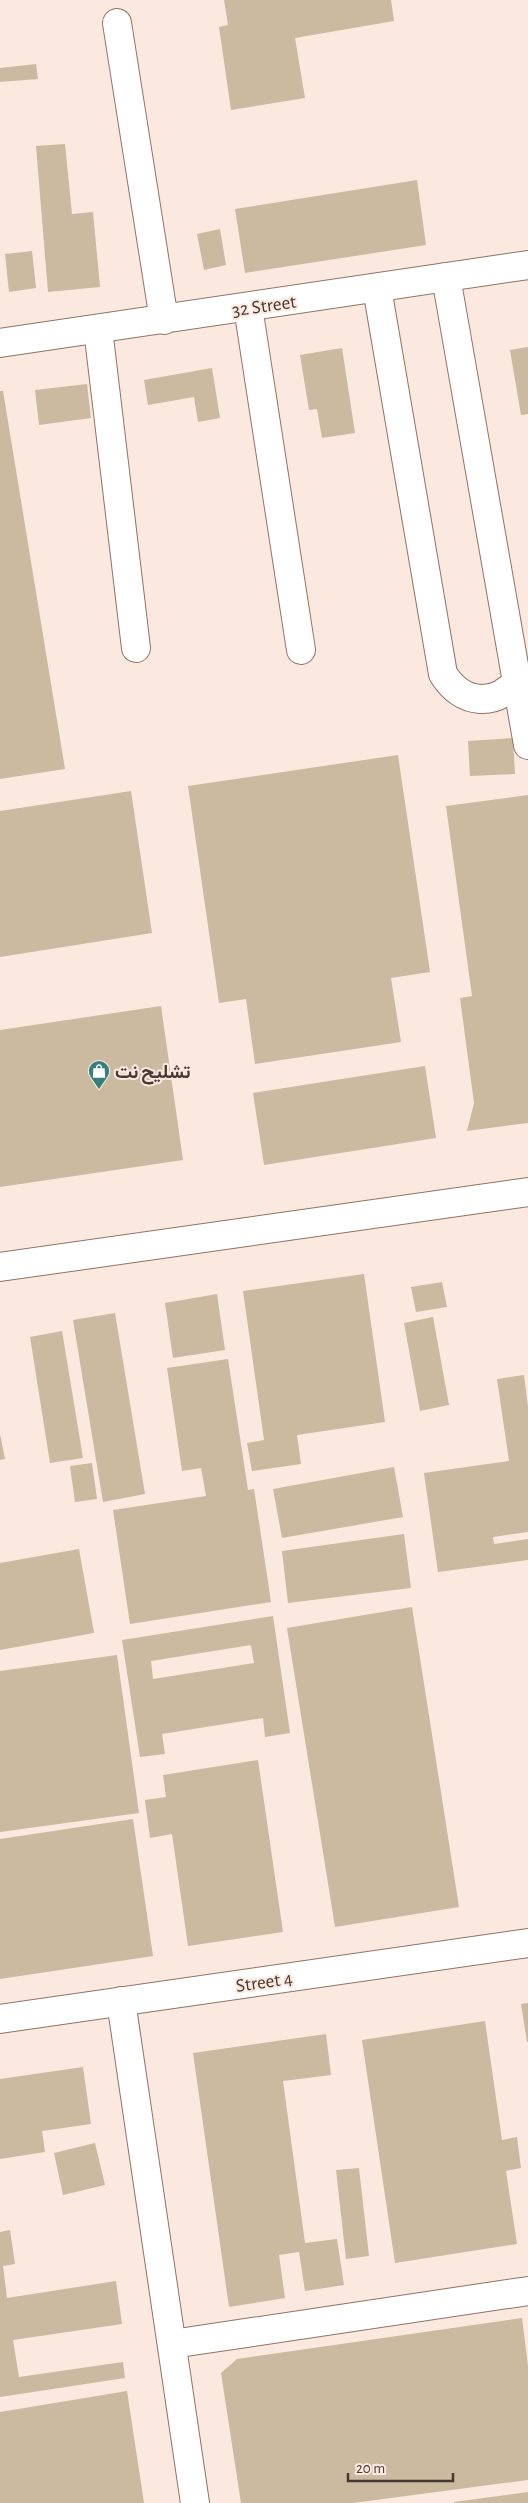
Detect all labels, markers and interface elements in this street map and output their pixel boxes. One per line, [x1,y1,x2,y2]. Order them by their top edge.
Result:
street label: 32 Street [231,293,297,320]
shop icon: تشليح نت [87,1059,111,1090]
place label: تشليح نت [115,1063,191,1085]
street label: Street 4 [235,1969,294,1996]
scale bar [348,2450,453,2482]
text: 20 m [356,2461,385,2476]

